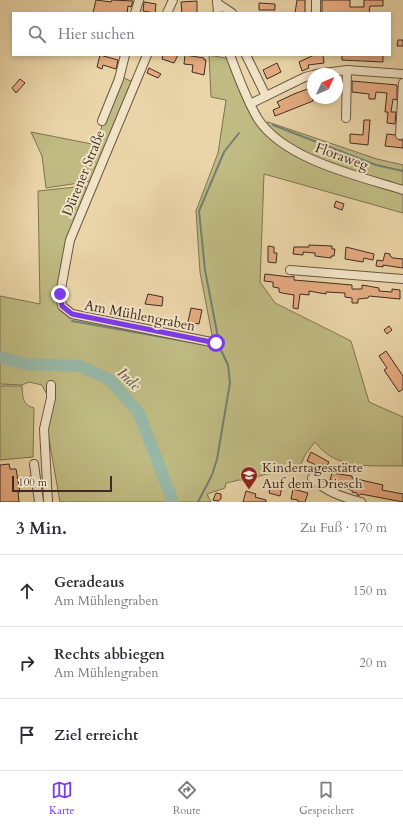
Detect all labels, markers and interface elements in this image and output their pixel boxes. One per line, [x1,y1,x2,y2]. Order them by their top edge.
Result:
search box [12,12,391,56]
icon: search [26,23,48,45]
text: Hier suchen [58,24,135,44]
north arrow [307,68,343,104]
street label: Dürener Straße [58,127,109,219]
street label: Floraweg [312,138,371,175]
route end [51,285,69,303]
street label: Am Mühlengraben [83,295,197,336]
route start [207,334,225,352]
water label: Inde [113,363,145,395]
place label: Kindertagesstätte Auf dem Driesch [262,458,363,493]
school or university icon: Kindertagesstätte Auf dem Driesch [239,465,259,490]
scale bar [12,474,112,493]
text: 100 m [18,475,47,490]
text: 3 Min. [16,517,67,540]
text: Zu Fuß · 170 m [300,519,387,537]
text: Geradeaus [54,572,124,592]
icon: ahead [16,580,38,602]
text: 150 m [353,582,387,600]
text: Am Mühlengraben [54,592,159,610]
text: Rechts abbiegen [54,644,165,664]
icon: right [16,652,38,674]
text: 20 m [359,654,387,672]
text: Am Mühlengraben [54,664,159,682]
icon: arrive [16,724,38,746]
text: Ziel erreicht [54,725,138,745]
tab: Karte [49,779,75,818]
tab: Route [173,779,201,818]
tab: Gespeichert [299,779,354,818]

